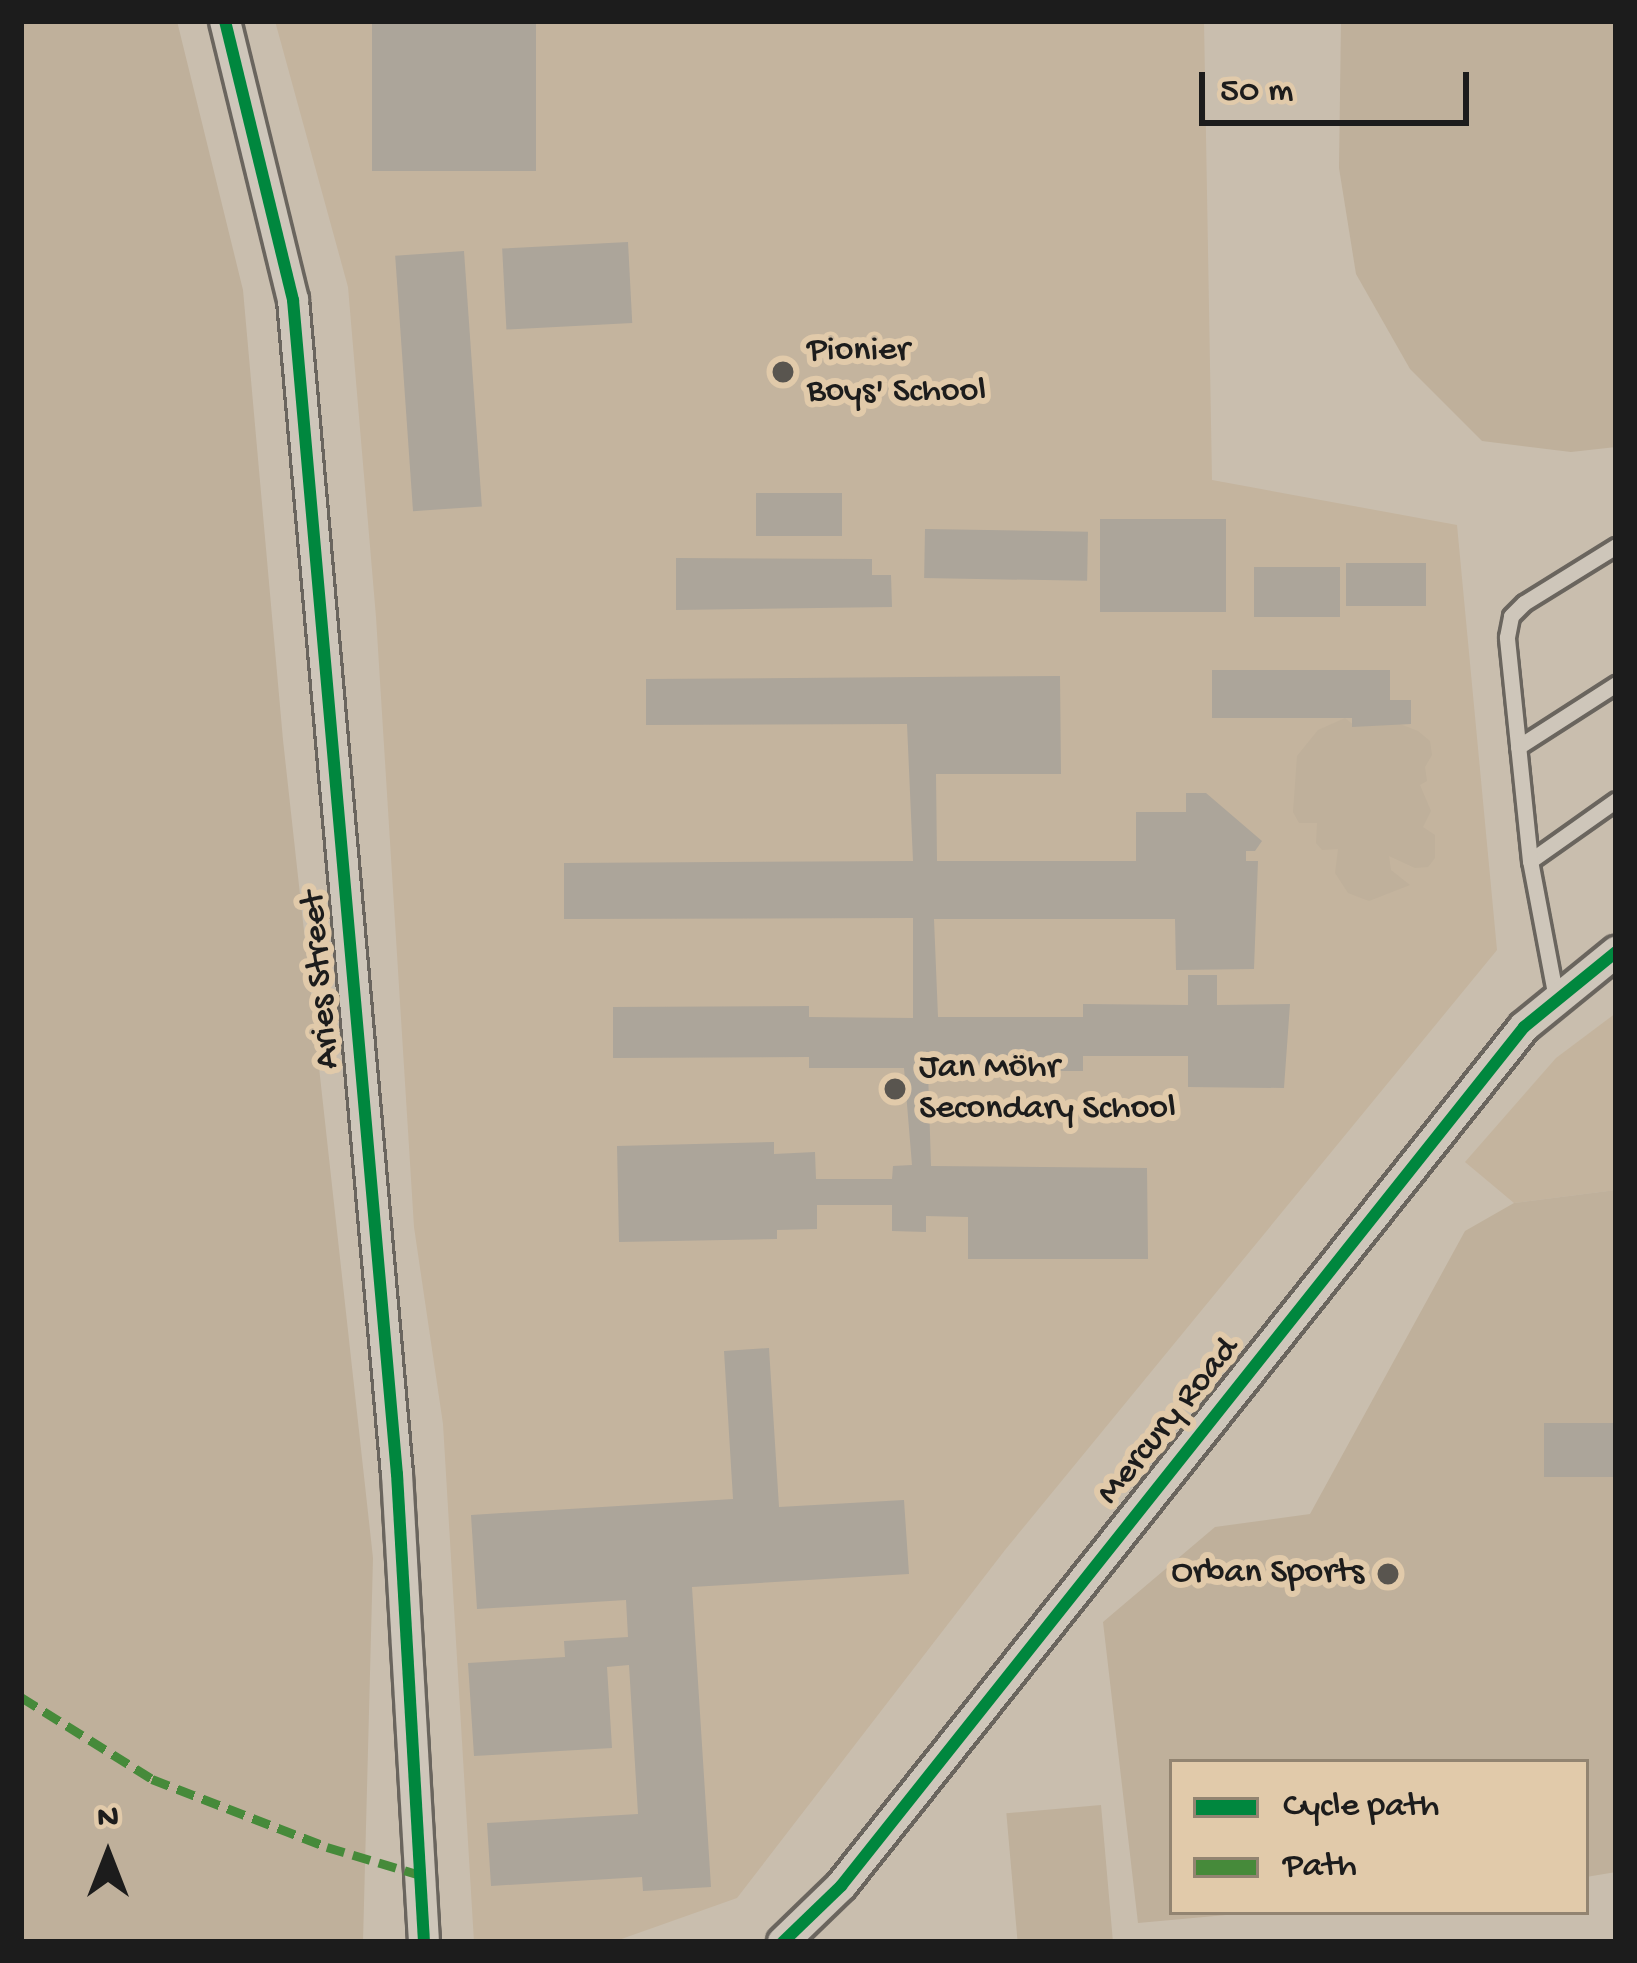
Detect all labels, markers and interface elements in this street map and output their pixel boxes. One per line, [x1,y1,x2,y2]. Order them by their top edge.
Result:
scale bar [1205,48,1475,122]
text: 50 m [1220,71,1293,114]
place label: Pionier Boys' School [807,329,986,414]
marker: Pionier Boys' School [770,359,796,385]
street label: Aries Street [293,889,351,1071]
place label: Jan Möhr Secondary School [919,1046,1176,1131]
marker: Jan Möhr Secondary School [882,1076,908,1102]
street label: Mercury Road [1088,1330,1250,1514]
place label: Orban Sports [1171,1552,1364,1596]
marker: Orban Sports [1375,1561,1401,1587]
legend [1169,1759,1589,1915]
text: Cycle path [1283,1786,1439,1829]
north arrow [48,1795,168,1915]
text: N [97,1800,119,1838]
text: Path [1283,1846,1357,1889]

